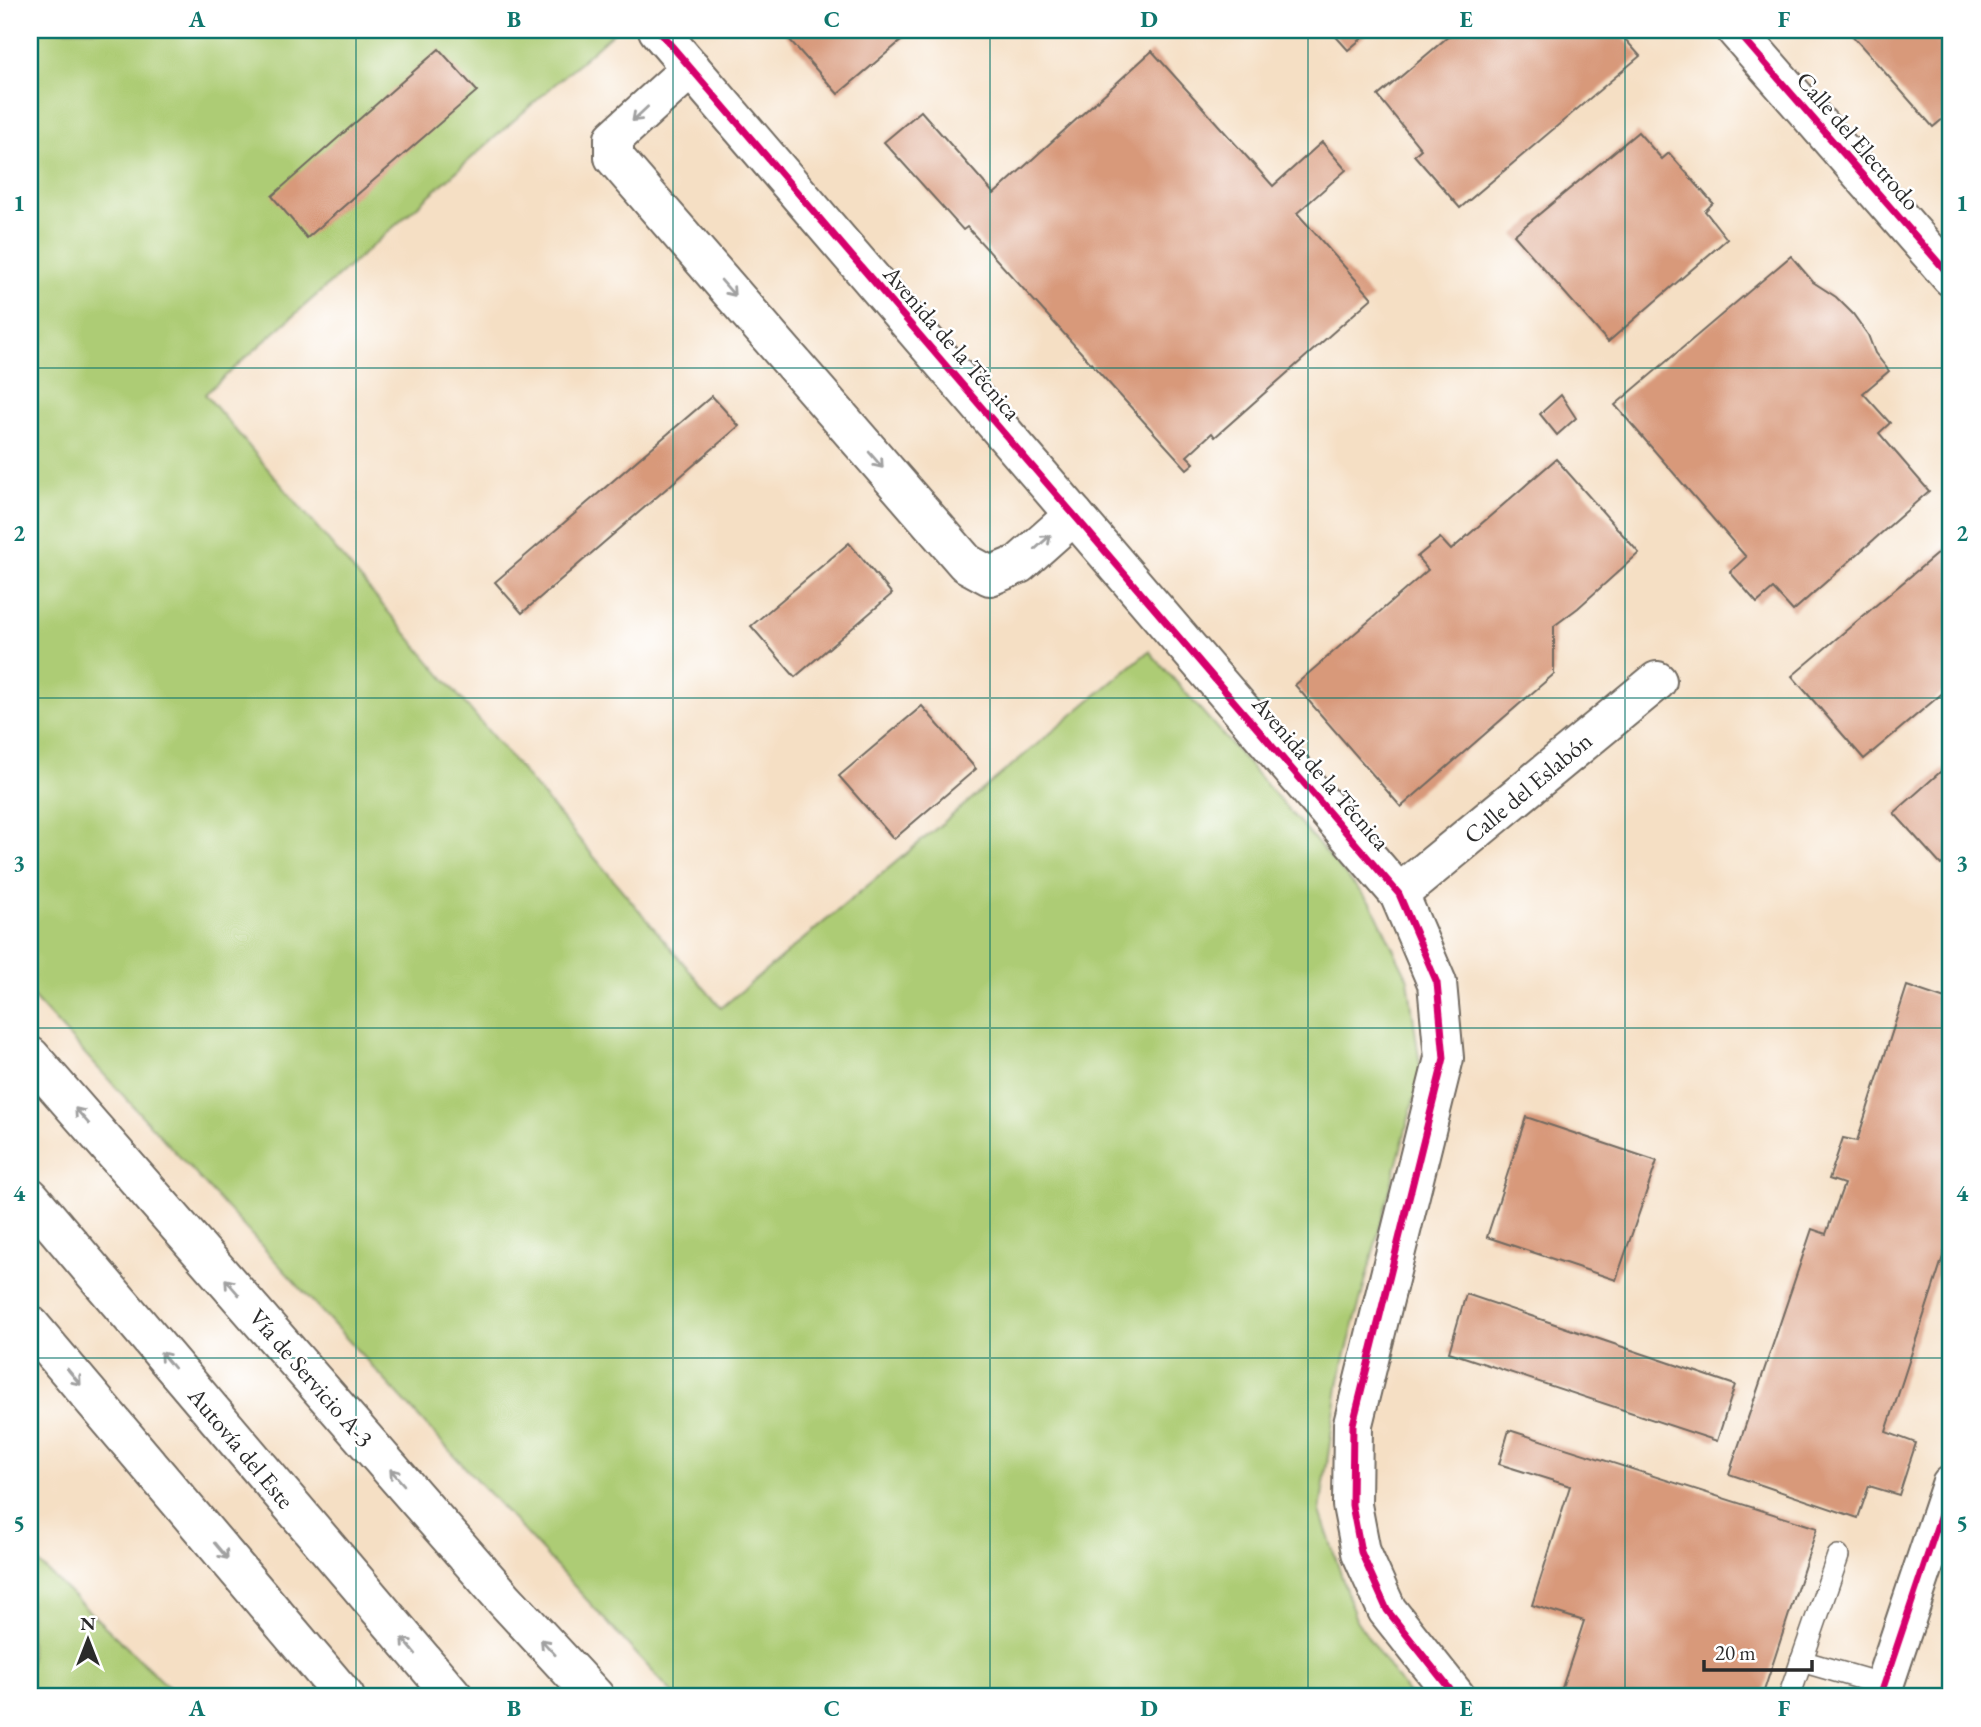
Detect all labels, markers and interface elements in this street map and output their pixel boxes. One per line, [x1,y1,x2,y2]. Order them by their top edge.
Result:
text: A [188,4,206,34]
text: B [507,4,521,34]
text: C [824,4,840,34]
text: D [1140,4,1158,34]
text: E [1459,4,1473,34]
text: F [1778,4,1791,34]
street label: Calle del Electrodo [1790,65,1927,217]
one-way arrow [632,105,649,122]
text: 1 [13,188,25,218]
text: 1 [1956,188,1968,218]
street label: Avenida de la Técnica [876,258,1028,427]
one-way arrow [720,279,736,297]
one-way arrow [868,451,884,469]
text: 2 [13,518,25,548]
text: 2 [1956,518,1968,548]
one-way arrow [1034,534,1051,551]
street label: Avenida de la Técnica [1245,688,1397,857]
street label: Calle del Eslabón [1457,725,1598,850]
text: 3 [13,848,25,878]
text: 3 [1956,848,1968,878]
one-way arrow [74,1107,90,1125]
text: 4 [13,1178,26,1208]
text: 4 [1956,1178,1969,1208]
one-way arrow [223,1279,240,1296]
street label: Vía de Servicio A-3 [243,1302,380,1454]
one-way arrow [159,1351,175,1369]
one-way arrow [66,1368,82,1386]
street label: Autovía del Este [181,1380,301,1515]
one-way arrow [389,1468,405,1486]
text: 5 [13,1508,25,1538]
text: 5 [1956,1508,1968,1538]
one-way arrow [213,1542,229,1560]
north arrow [52,1604,122,1674]
text: N [80,1611,96,1636]
scale bar [1704,1629,1813,1673]
one-way arrow [401,1637,417,1655]
one-way arrow [540,1639,557,1656]
text: 20 m [1715,1639,1756,1666]
text: A [188,1693,206,1723]
text: B [507,1693,521,1723]
text: C [824,1693,840,1723]
text: D [1140,1693,1158,1723]
text: E [1459,1693,1473,1723]
text: F [1778,1693,1791,1723]

